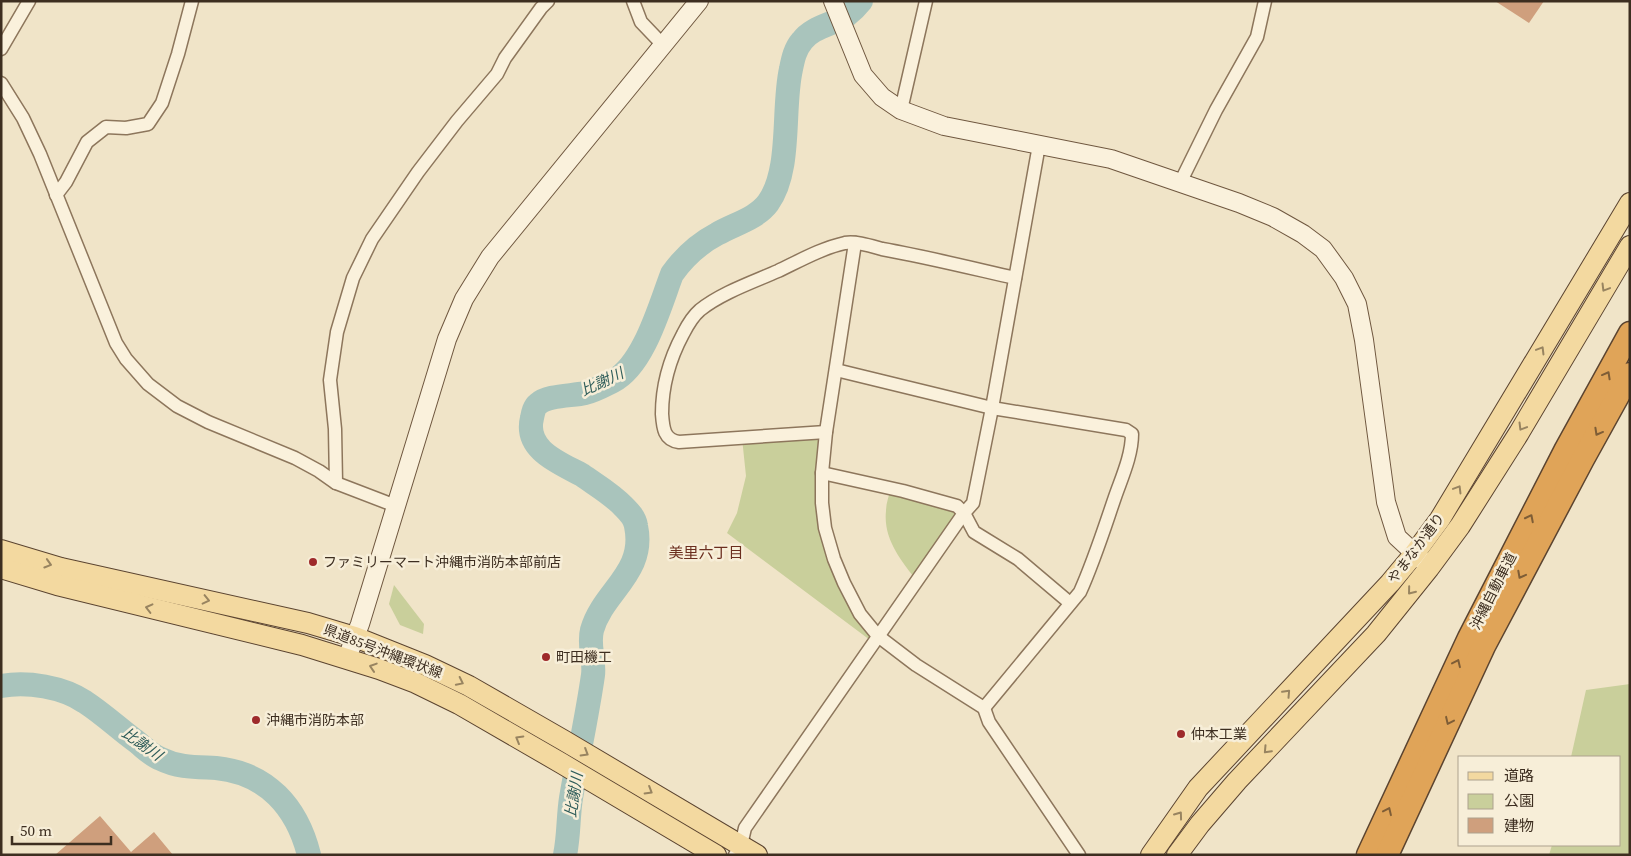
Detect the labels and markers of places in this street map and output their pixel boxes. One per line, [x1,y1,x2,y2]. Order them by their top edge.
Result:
place label: ファミリーマート沖縄市消防本部前店 [323,552,561,572]
marker: ファミリーマート沖縄市消防本部前店 [307,556,319,568]
place label: 町田機工 [556,647,612,667]
marker: 町田機工 [540,651,552,663]
place label: 沖縄市消防本部 [266,710,364,730]
marker: 沖縄市消防本部 [250,714,262,726]
place label: 仲本工業 [1191,724,1247,744]
marker: 仲本工業 [1175,728,1187,740]

